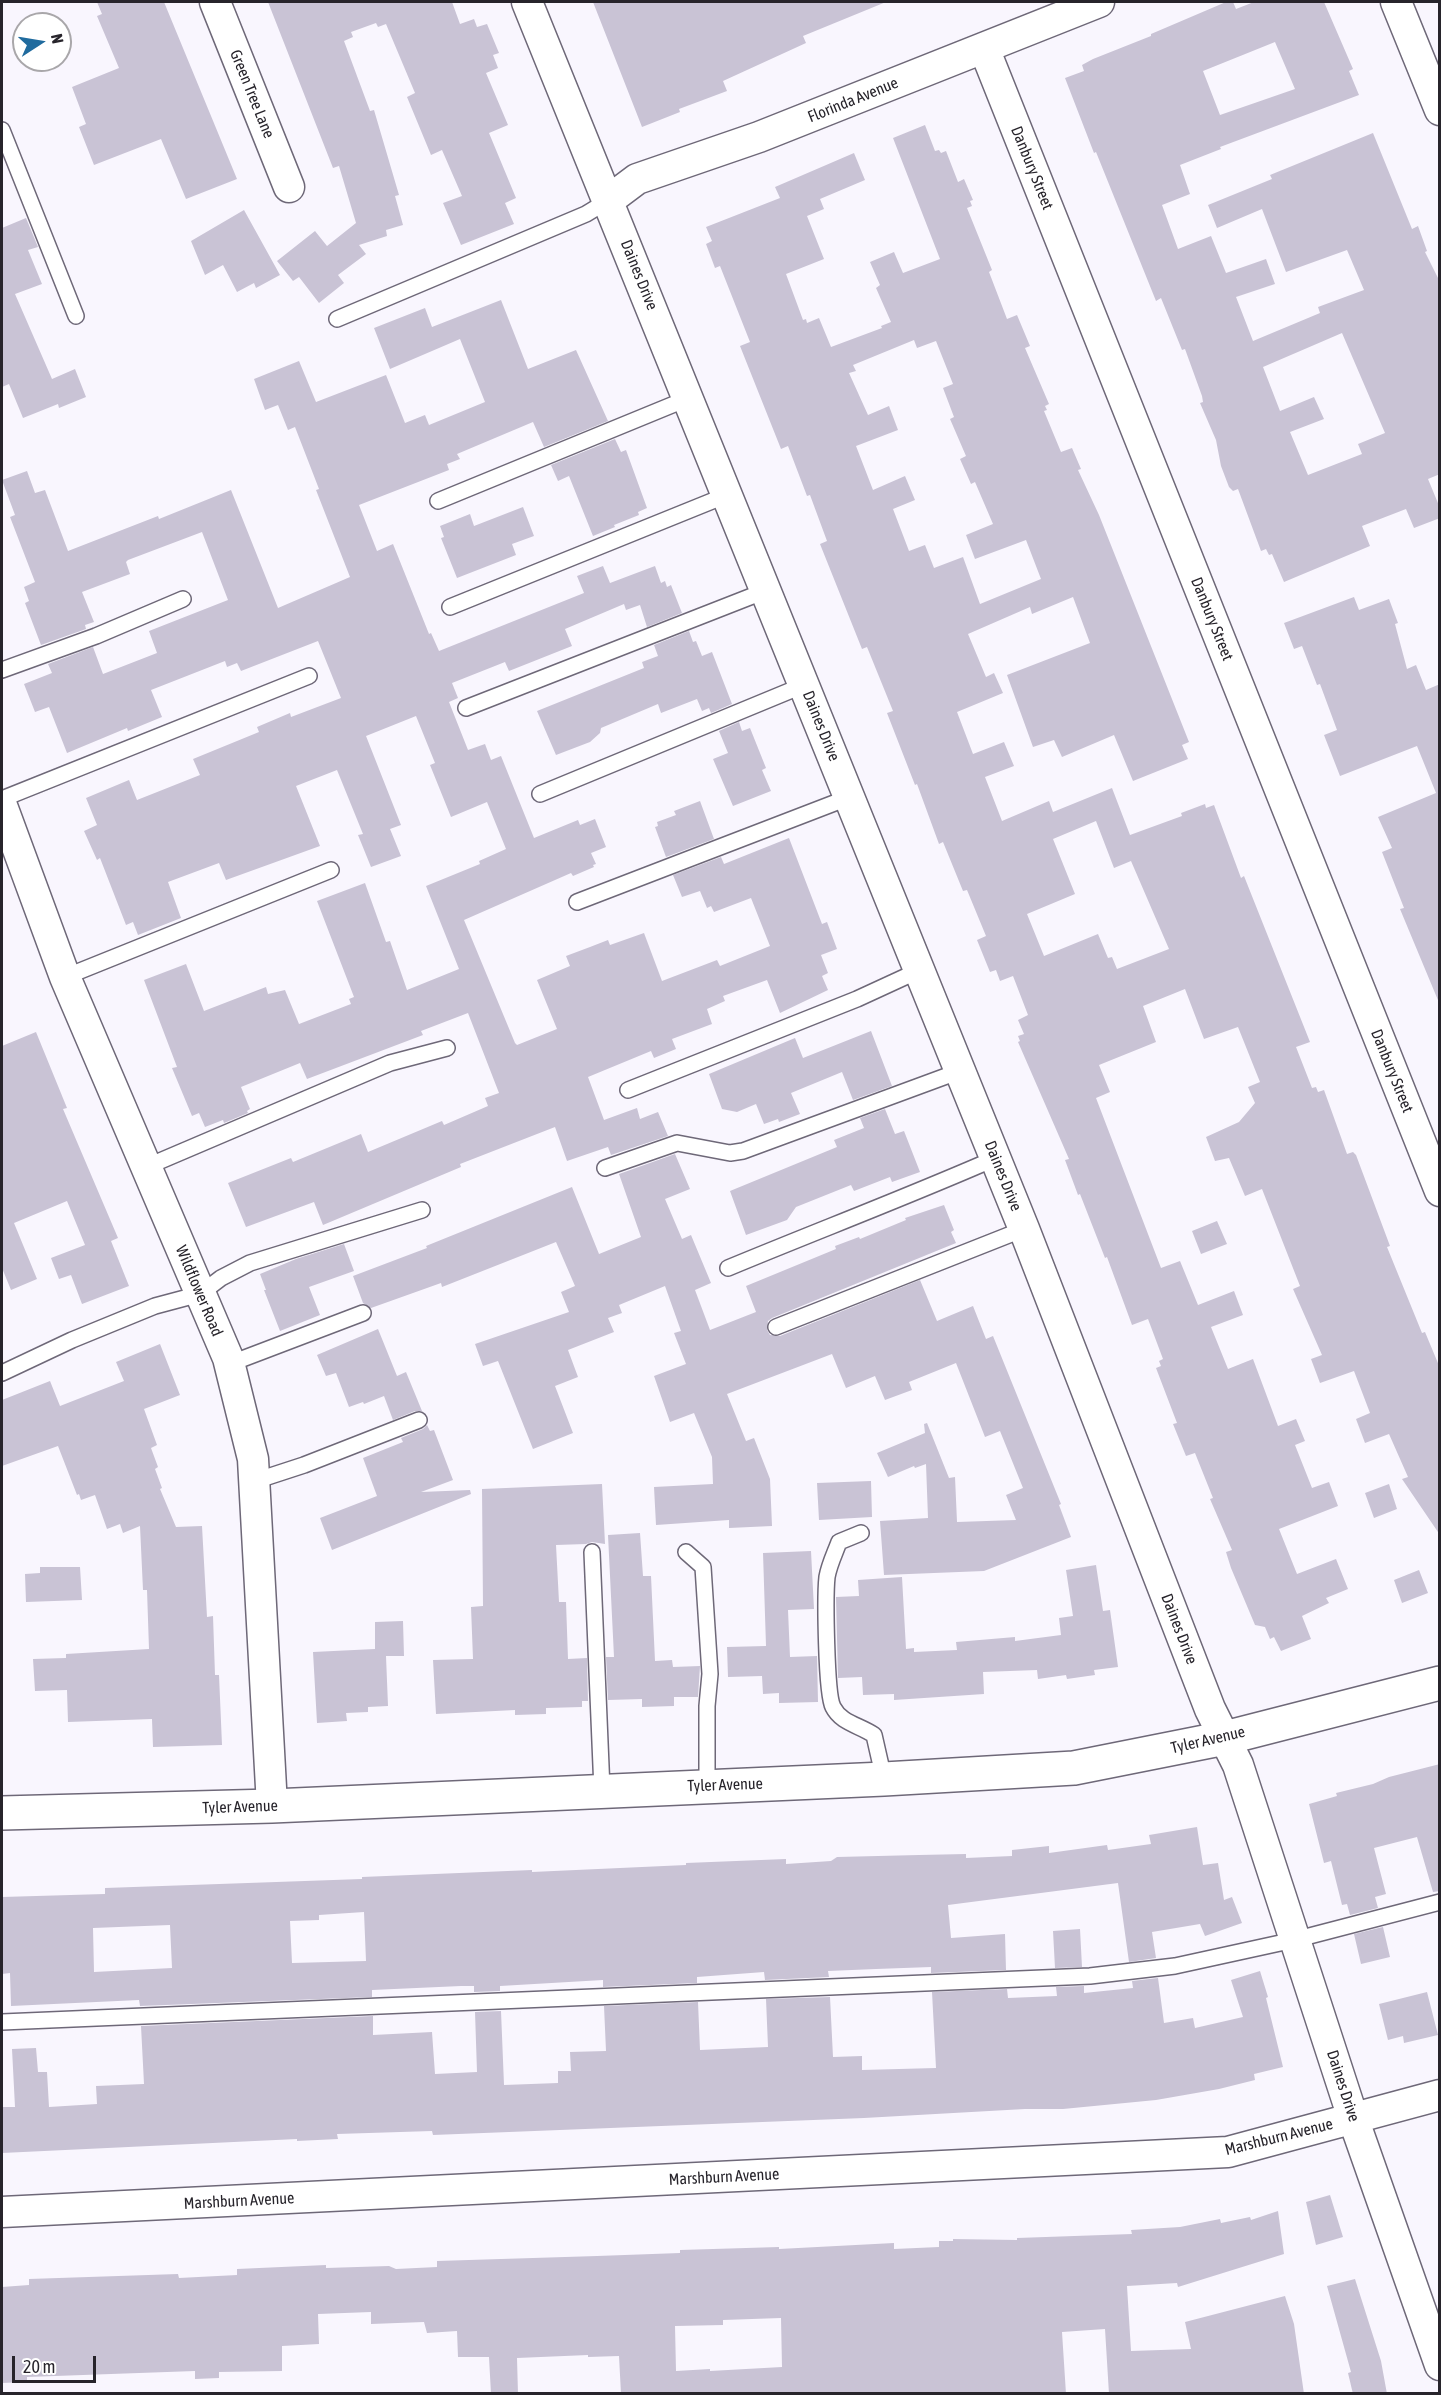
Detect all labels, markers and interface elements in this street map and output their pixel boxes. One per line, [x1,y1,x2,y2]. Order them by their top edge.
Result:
north arrow [12,12,72,72]
text: N [48,32,67,45]
street label: Green Tree Lane [226,47,278,141]
street label: Florinda Avenue [805,73,901,127]
street label: Danbury Street [1007,124,1057,212]
street label: Daines Drive [616,237,662,313]
street label: Danbury Street [1187,575,1237,663]
street label: Daines Drive [798,688,844,764]
street label: Danbury Street [1367,1027,1417,1115]
street label: Daines Drive [980,1138,1026,1214]
street label: Wildflower Road [171,1243,227,1339]
street label: Daines Drive [1157,1591,1201,1667]
street label: Tyler Avenue [1169,1722,1247,1758]
street label: Tyler Avenue [687,1774,763,1796]
street label: Tyler Avenue [202,1796,278,1818]
street label: Daines Drive [1322,2048,1364,2124]
street label: Marshburn Avenue [1223,2114,1335,2160]
street label: Marshburn Avenue [668,2165,780,2189]
street label: Marshburn Avenue [183,2189,295,2213]
scale bar [15,2344,99,2382]
text: 20 m [23,2356,55,2377]

